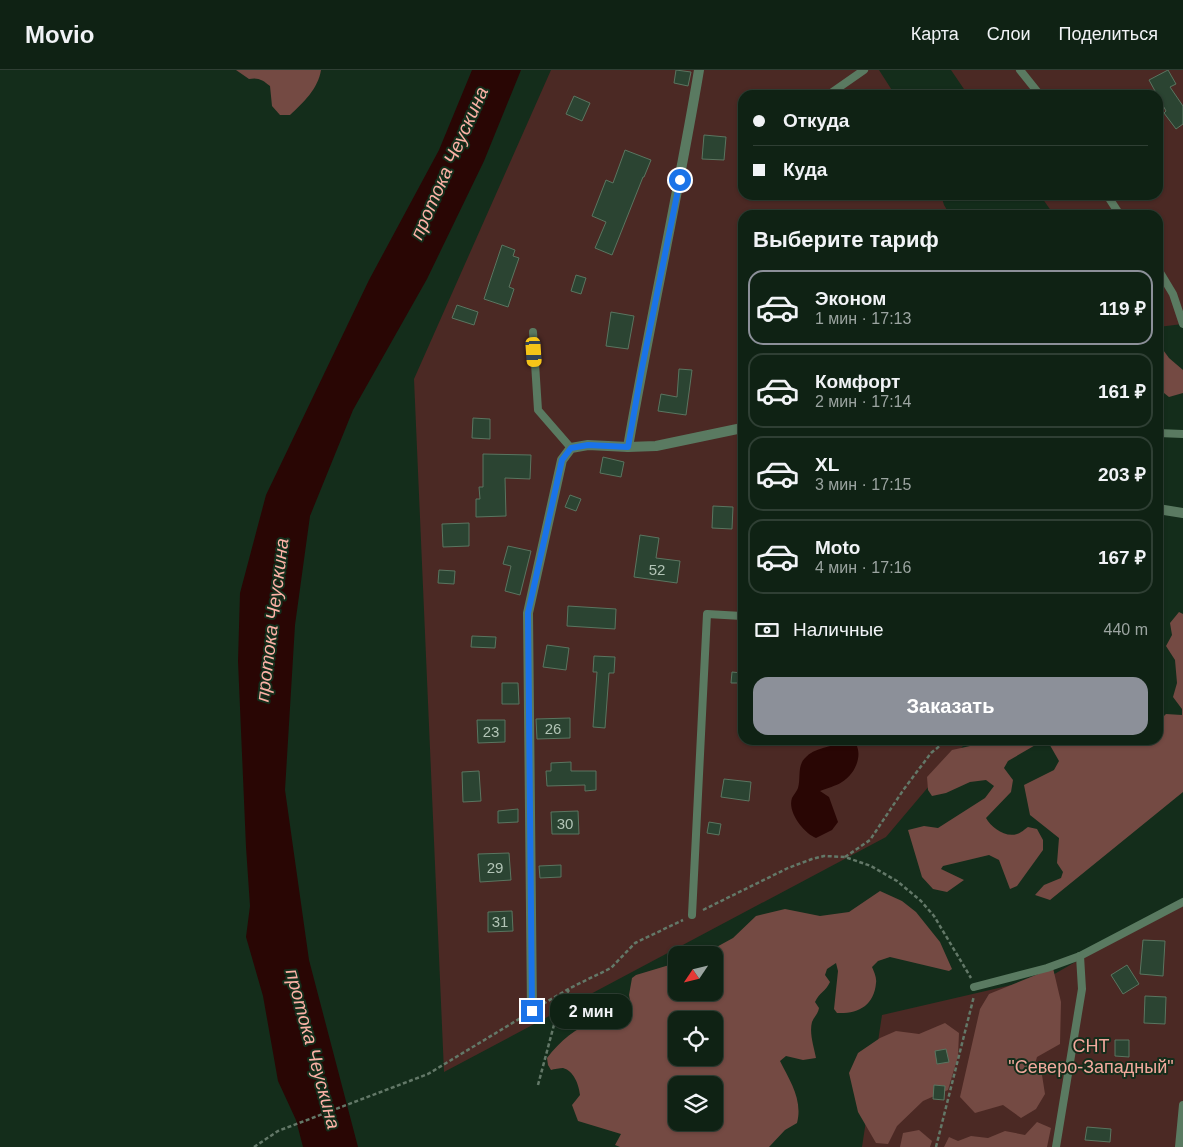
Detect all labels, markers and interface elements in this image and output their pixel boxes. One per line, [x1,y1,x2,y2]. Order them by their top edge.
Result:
text: Movio [25,21,94,48]
text: Карта [911,24,959,44]
text: Слои [987,24,1031,44]
text: Поделиться [1059,24,1158,44]
water label: протока Чеускина [406,83,492,243]
text: Откуда [783,110,849,131]
text: Куда [783,159,827,180]
route start [669,169,691,191]
text: Выберите тариф [753,227,939,252]
icon: car [755,285,800,330]
text: Эконом [815,288,886,309]
text: 119 ₽ [1099,298,1146,319]
text: 1 мин · 17:13 [815,310,911,327]
car [525,337,542,367]
icon: car [755,368,800,413]
text: Комфорт [815,371,900,392]
text: 161 ₽ [1098,381,1146,402]
text: 2 мин · 17:14 [815,393,911,410]
icon: car [755,451,800,496]
text: XL [815,454,839,475]
text: 203 ₽ [1098,464,1146,485]
text: 3 мин · 17:15 [815,476,911,493]
icon: car [755,534,800,579]
water label: протока Чеускина [252,537,292,703]
text: Moto [815,537,860,558]
text: 167 ₽ [1098,547,1146,568]
text: 4 мин · 17:16 [815,559,911,576]
house number: 52 [649,561,665,578]
icon: cash [753,616,781,644]
text: Наличные [793,619,884,640]
text: 440 m [1104,621,1148,638]
button: Заказать [753,677,1148,735]
house number: 26 [545,720,561,737]
house number: 23 [483,723,499,740]
house number: 30 [557,815,573,832]
house number: 29 [487,859,503,876]
house number: 31 [492,913,508,930]
north arrow [668,946,722,1001]
map controls [668,946,723,1131]
water label: протока Чеускина [282,967,344,1131]
callout: 2 мин [550,994,632,1028]
route end [521,1000,543,1022]
text: 2 мин [569,1003,613,1020]
button: locate [668,1011,723,1066]
park label: СНТ "Северо-Западный" [1008,1036,1174,1077]
button: layers [668,1076,723,1131]

